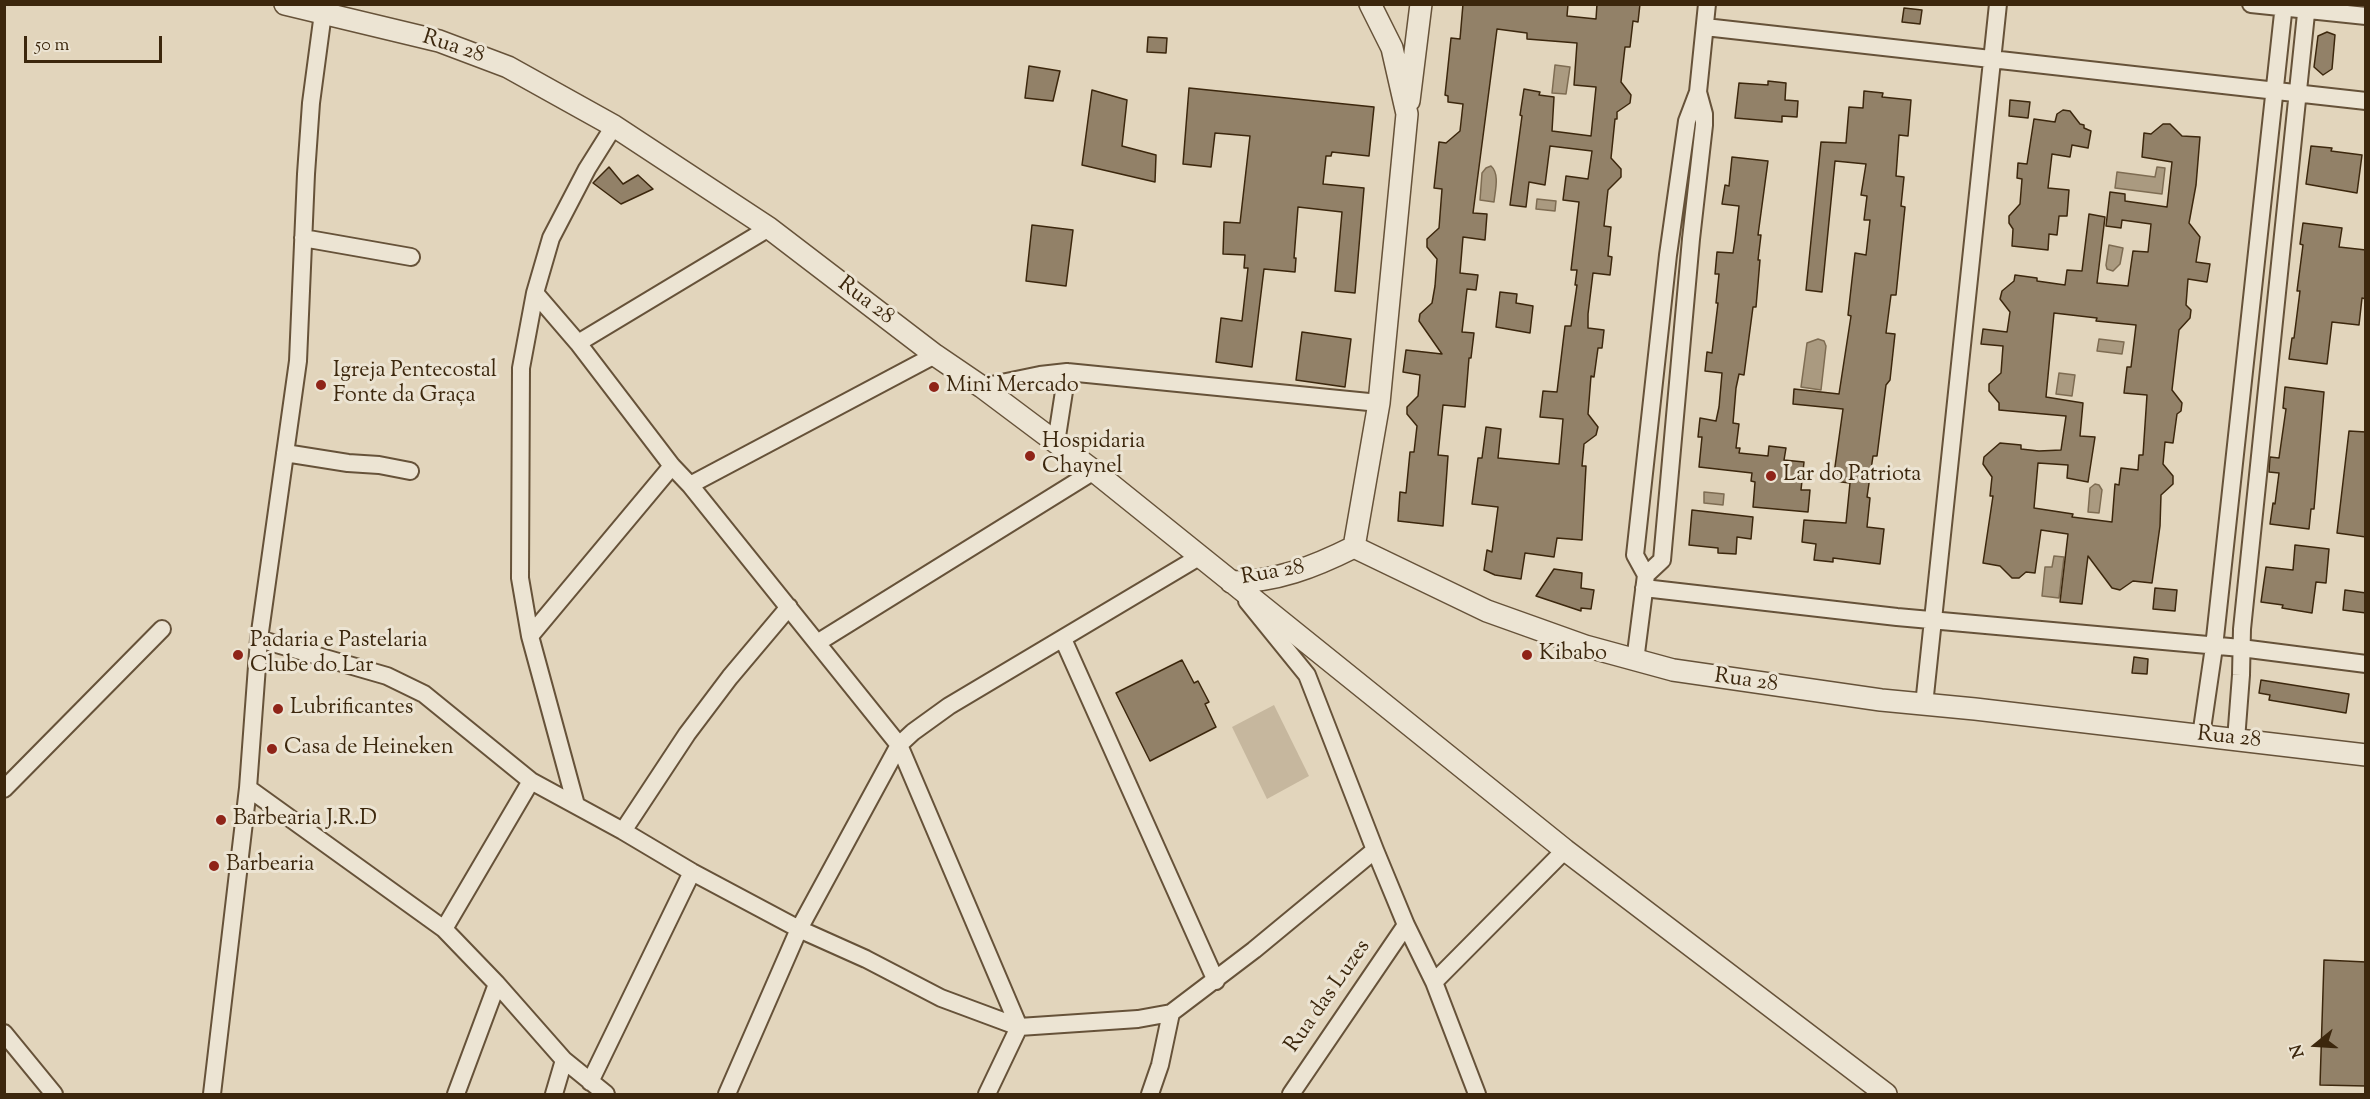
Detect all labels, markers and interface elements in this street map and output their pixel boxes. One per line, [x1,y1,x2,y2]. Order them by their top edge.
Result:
scale bar [27,24,165,62]
street label: Rua 28 [419,26,487,70]
text: 50 m [35,33,69,59]
street label: Rua 28 [832,272,898,332]
place label: Igreja Pentecostal Fonte da Graça [333,359,497,410]
place label: Mini Mercado [946,374,1079,400]
marker: Igreja Pentecostal Fonte da Graça [314,378,328,392]
marker: Mini Mercado [927,380,941,394]
place label: Hospidaria Chaynel [1042,430,1145,482]
marker: Hospidaria Chaynel [1023,449,1037,463]
place label: Lar do Patriota [1783,463,1921,489]
marker: Lar do Patriota [1764,469,1778,483]
street label: Rua 28 [1239,555,1307,593]
place label: Padaria e Pastelaria Clube do Lar [250,629,428,680]
place label: Kibabo [1539,642,1607,668]
marker: Padaria e Pastelaria Clube do Lar [231,648,245,662]
marker: Kibabo [1520,648,1534,662]
street label: Rua 28 [1712,664,1780,700]
place label: Lubrificantes [290,696,413,722]
marker: Lubrificantes [271,702,285,716]
street label: Rua 28 [2196,723,2262,755]
place label: Casa de Heineken [284,736,454,762]
marker: Casa de Heineken [265,742,279,756]
place label: Barbearia J.R.D [233,807,377,833]
marker: Barbearia J.R.D [214,813,228,827]
place label: Barbearia [226,853,314,879]
marker: Barbearia [207,859,221,873]
street label: Rua das Luzes [1280,935,1378,1059]
north arrow [2286,1015,2346,1075]
text: N [2285,1041,2311,1060]

